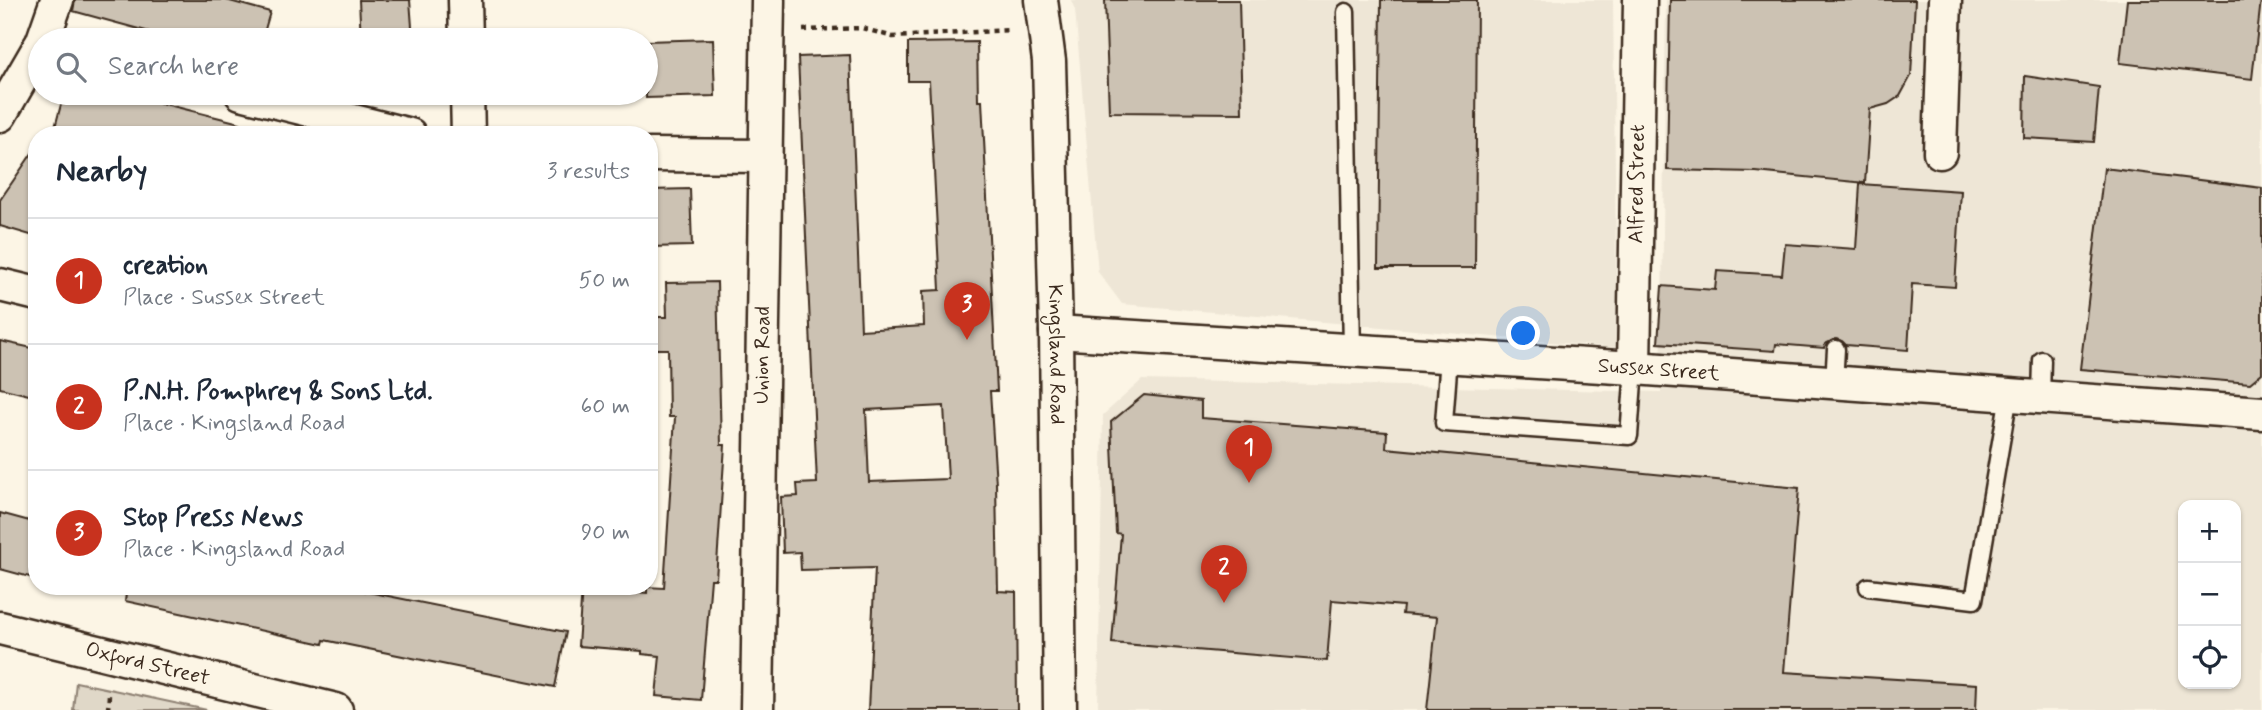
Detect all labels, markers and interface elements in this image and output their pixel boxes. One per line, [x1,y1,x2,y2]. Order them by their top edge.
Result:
search box [28,28,658,105]
icon: search [52,48,90,86]
text: Search here [108,50,239,84]
street label: Alfred Street [1622,124,1652,244]
text: Nearby [56,152,147,191]
text: 3 results [547,157,630,187]
text: creation [123,249,208,283]
text: 1 [74,266,84,296]
text: 50 m [579,266,630,296]
pin: 3 [944,282,990,340]
text: Place · Sussex Street [123,283,325,313]
street label: Kingsland Road [1041,284,1071,425]
street label: Union Road [748,306,777,404]
your location [1506,316,1540,350]
street label: Sussex Street [1597,352,1721,388]
text: P.N.H. Pomphrey & Sons Ltd. [123,375,433,409]
text: 2 [73,392,85,422]
text: 60 m [581,392,630,422]
text: Place · Kingsland Road [123,409,345,439]
pin: 1 [1226,425,1272,483]
map controls [2178,500,2241,689]
button: + [2178,500,2241,563]
text: Stop Press News [123,501,303,535]
text: 3 [74,518,84,548]
text: 90 m [581,518,630,548]
text: Place · Kingsland Road [123,535,345,565]
pin: 2 [1201,545,1247,603]
button: − [2178,563,2241,626]
button: locate [2178,626,2241,689]
street label: Oxford Street [83,635,213,693]

